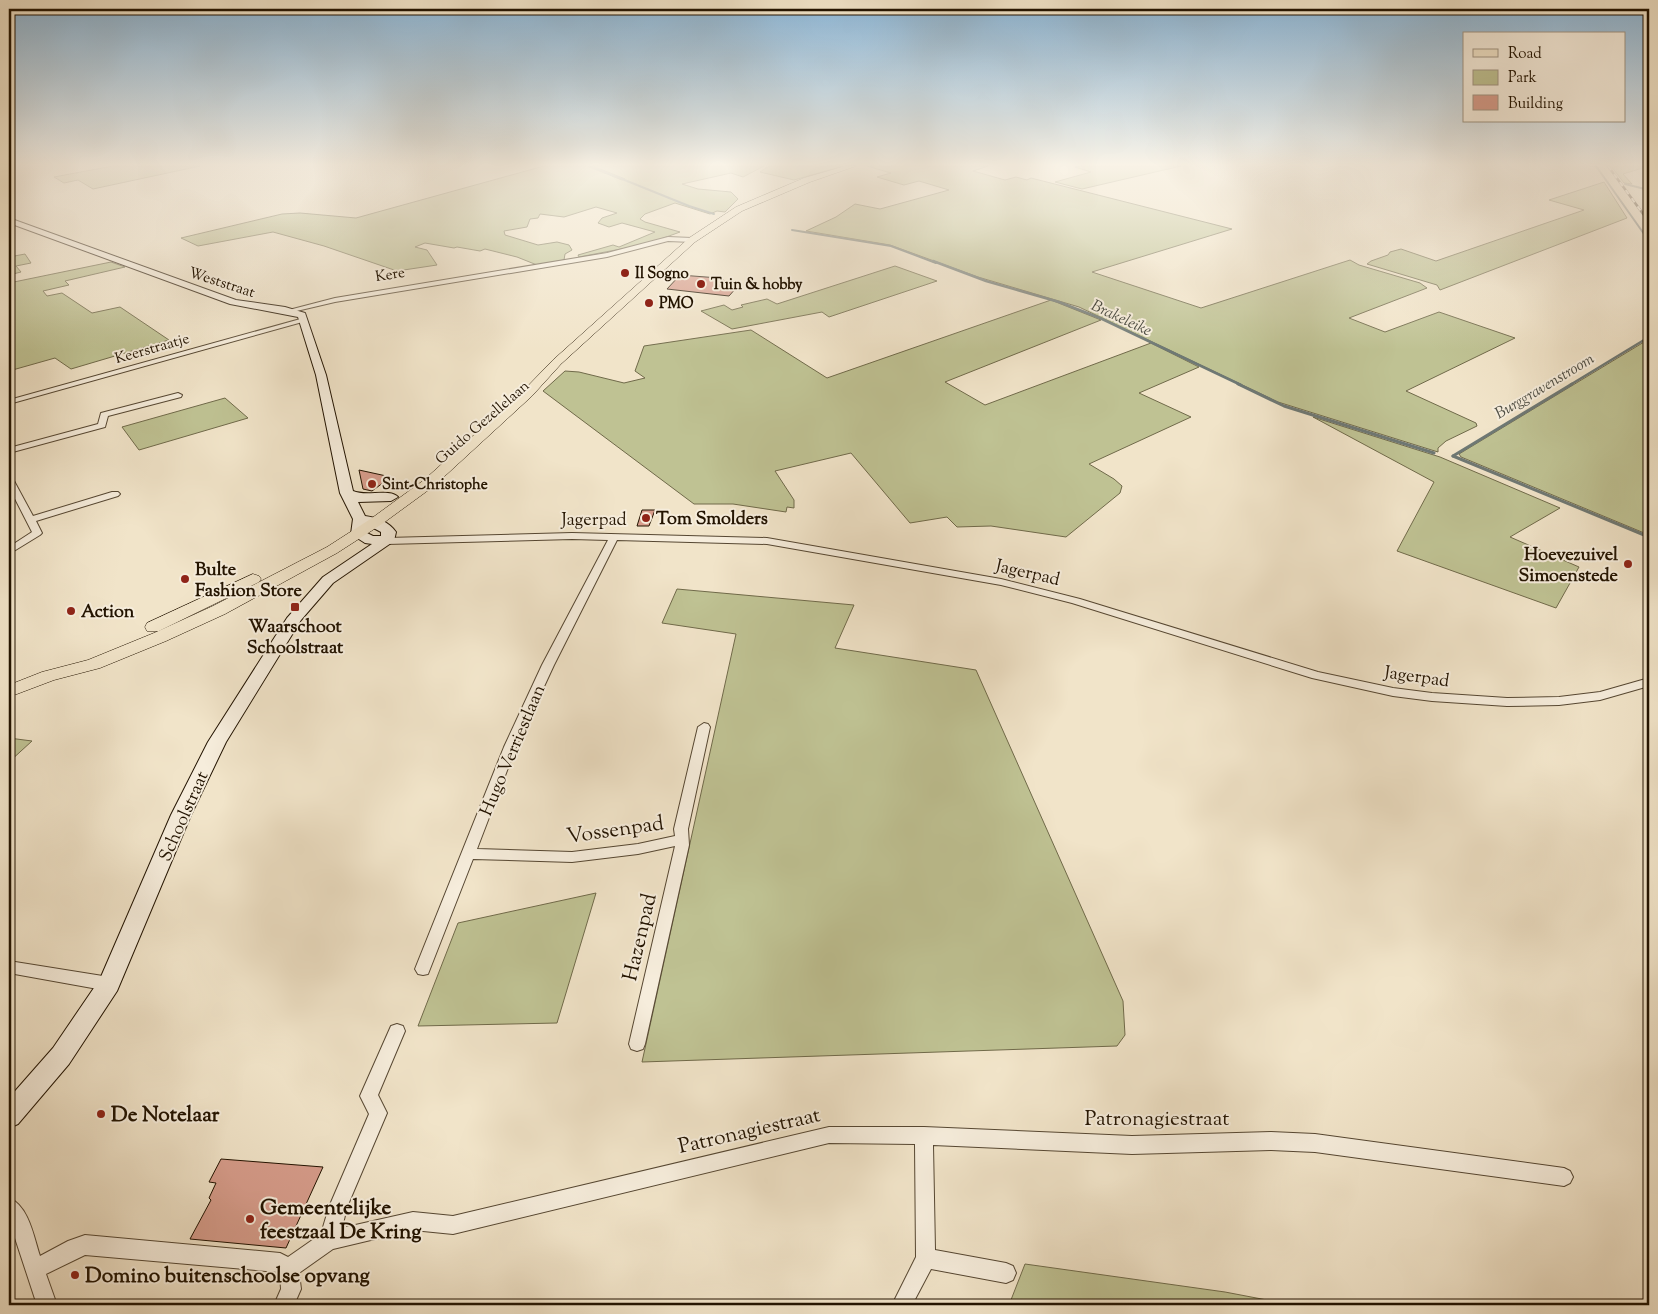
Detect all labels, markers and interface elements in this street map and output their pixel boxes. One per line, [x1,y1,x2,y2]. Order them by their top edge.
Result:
legend [1463,32,1626,122]
text: Road [1508,44,1542,65]
text: Park [1508,68,1537,89]
text: Building [1508,94,1563,115]
street label: Weststraat [186,263,257,304]
street label: Kere [374,263,407,288]
place label: Il Sogno [635,264,689,285]
marker: Il Sogno [619,267,631,279]
place label: Tuin & hobby [711,275,803,296]
marker: Tuin & hobby [695,278,707,290]
place label: PMO [659,294,694,315]
water label: Brakeleike [1087,295,1155,343]
marker: PMO [643,297,655,309]
street label: Keerstraatje [113,329,192,370]
water label: Burggravenstroom [1491,348,1599,426]
street label: Guido Gezellelaan [431,376,535,470]
place label: Sint-Christophe [382,475,488,496]
marker: Sint-Christophe [366,478,378,490]
place label: Tom Smolders [656,507,768,533]
street label: Jagerpad [560,508,627,534]
marker: Tom Smolders [640,512,652,524]
place label: Hoevezuivel Simoenstede [1519,543,1619,590]
street label: Jagerpad [992,554,1062,594]
place label: Bulte Fashion Store [195,558,302,605]
marker: Hoevezuivel Simoenstede [1622,558,1634,570]
marker: Bulte Fashion Store [179,573,191,585]
place label: Action [81,600,135,626]
marker: Waarschoot Schoolstraat [289,601,301,613]
marker: Action [65,605,77,617]
place label: Waarschoot Schoolstraat [247,615,344,662]
street label: Jagerpad [1382,660,1451,695]
street label: Hugo Verriestlaan [474,681,553,821]
street label: Schoolstraat [153,768,216,866]
street label: Vossenpad [565,809,666,853]
street label: Hazenpad [616,891,666,984]
place label: De Notelaar [111,1101,220,1131]
street label: Patronagiestraat [675,1101,823,1163]
street label: Patronagiestraat [1085,1105,1229,1135]
marker: De Notelaar [95,1108,107,1120]
place label: Gemeentelijke feestzaal De Kring [260,1194,422,1248]
marker: Gemeentelijke feestzaal De Kring [244,1213,256,1225]
place label: Domino buitenschoolse opvang [85,1262,371,1292]
marker: Domino buitenschoolse opvang [69,1269,81,1281]

